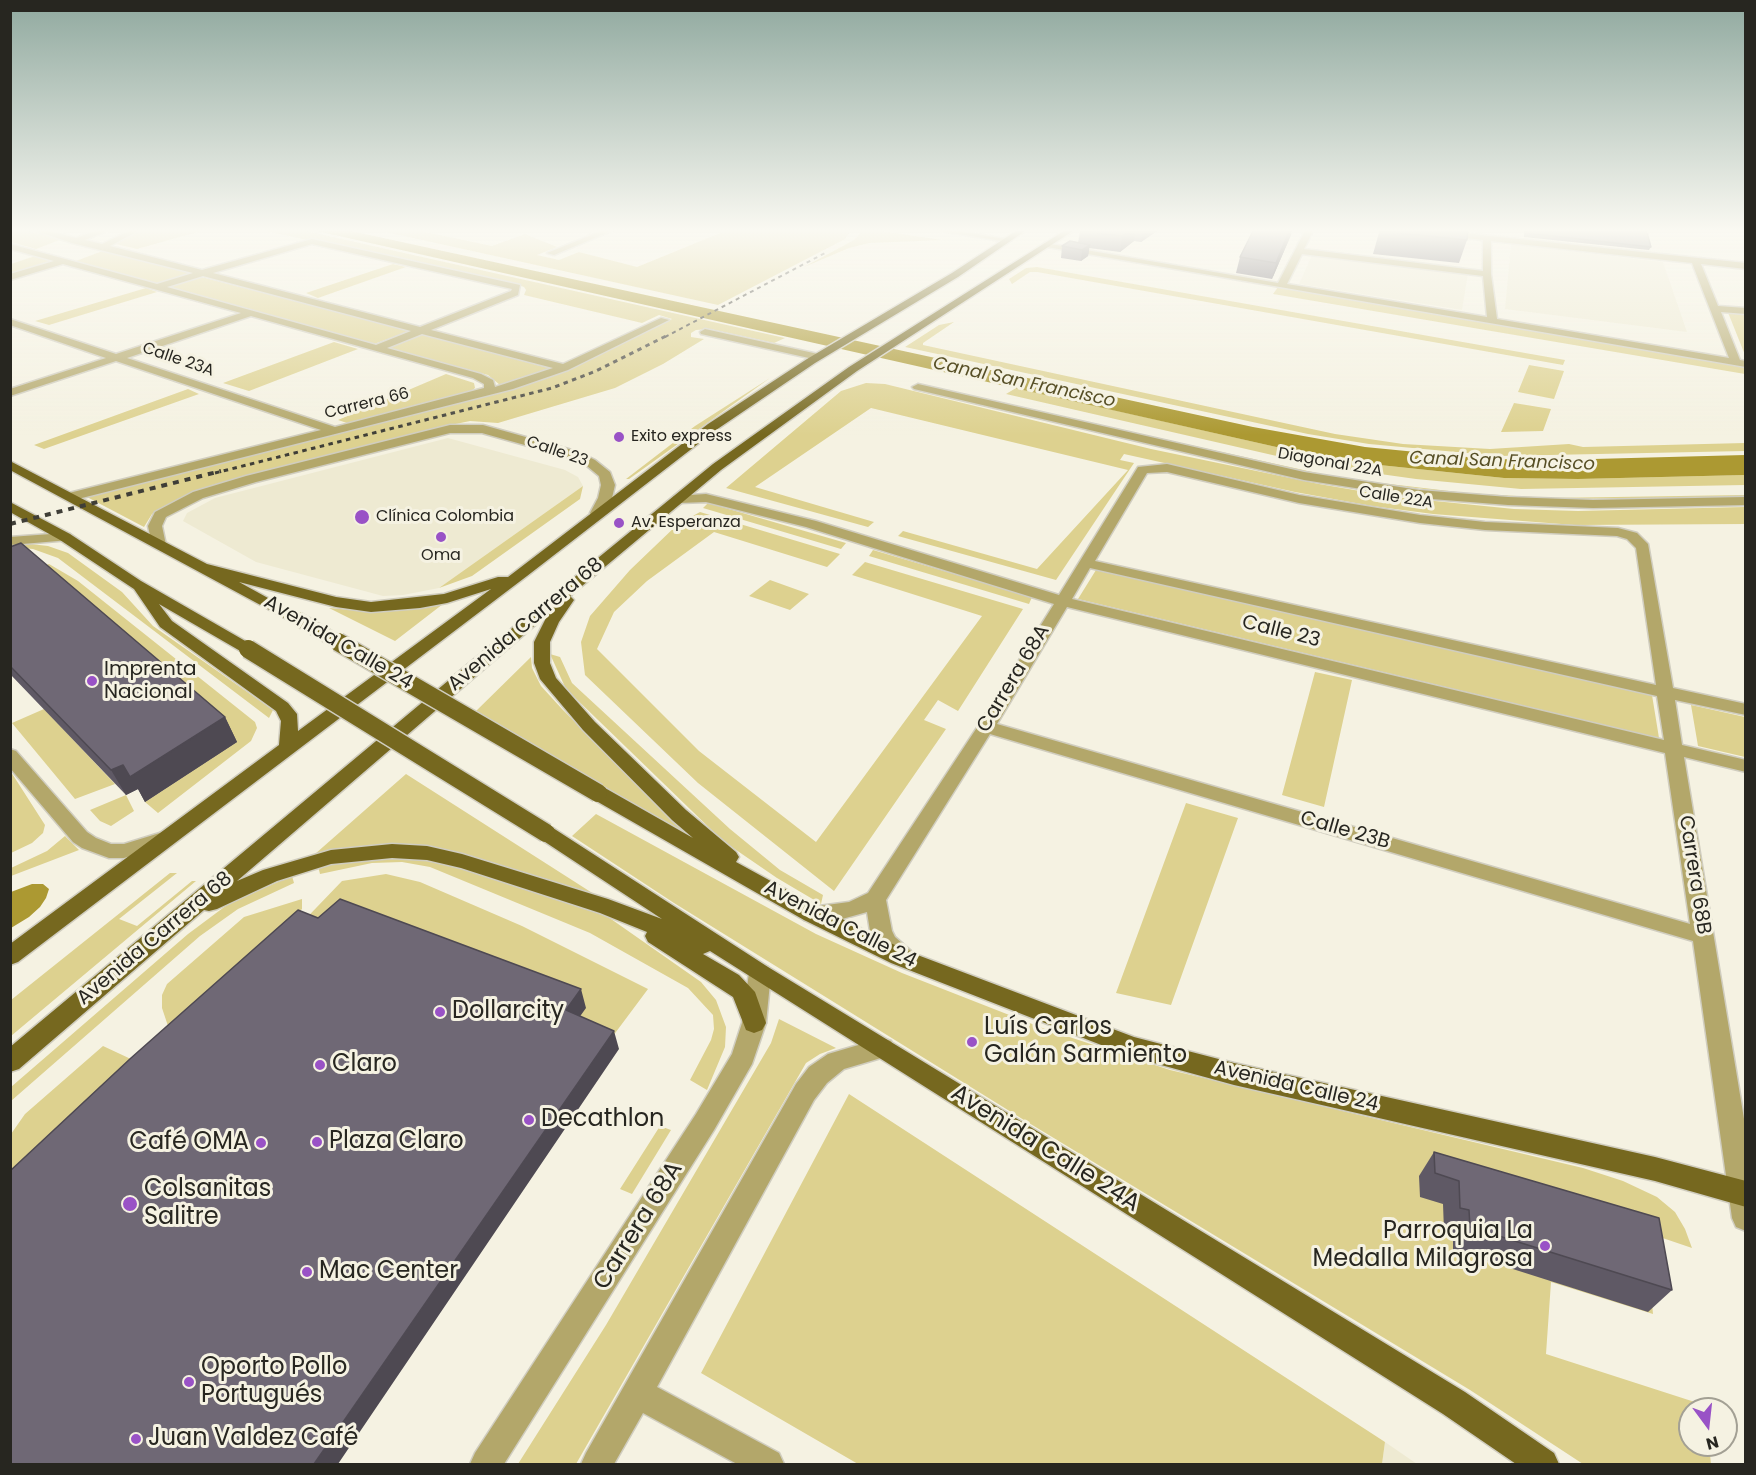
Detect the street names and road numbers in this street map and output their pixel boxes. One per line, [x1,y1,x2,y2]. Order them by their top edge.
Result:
street label: Calle 23A [140,339,216,381]
street label: Carrera 66 [323,384,411,424]
street label: Calle 23 [524,433,590,471]
street label: Diagonal 22A [1276,444,1384,482]
street label: Calle 22A [1358,483,1434,513]
street label: Avenida Carrera 68 [444,553,608,697]
street label: Avenida Calle 24 [259,591,417,695]
street label: Calle 23 [1239,611,1323,653]
street label: Carrera 68A [972,621,1056,737]
street label: Calle 23B [1297,807,1393,855]
street label: Carrera 68B [1673,814,1715,936]
street label: Avenida Carrera 68 [73,867,237,1011]
street label: Avenida Calle 24 [760,876,920,974]
street label: Avenida Calle 24 [1212,1056,1380,1118]
street label: Avenida Calle 24A [945,1079,1145,1219]
street label: Carrera 68A [588,1157,690,1295]

